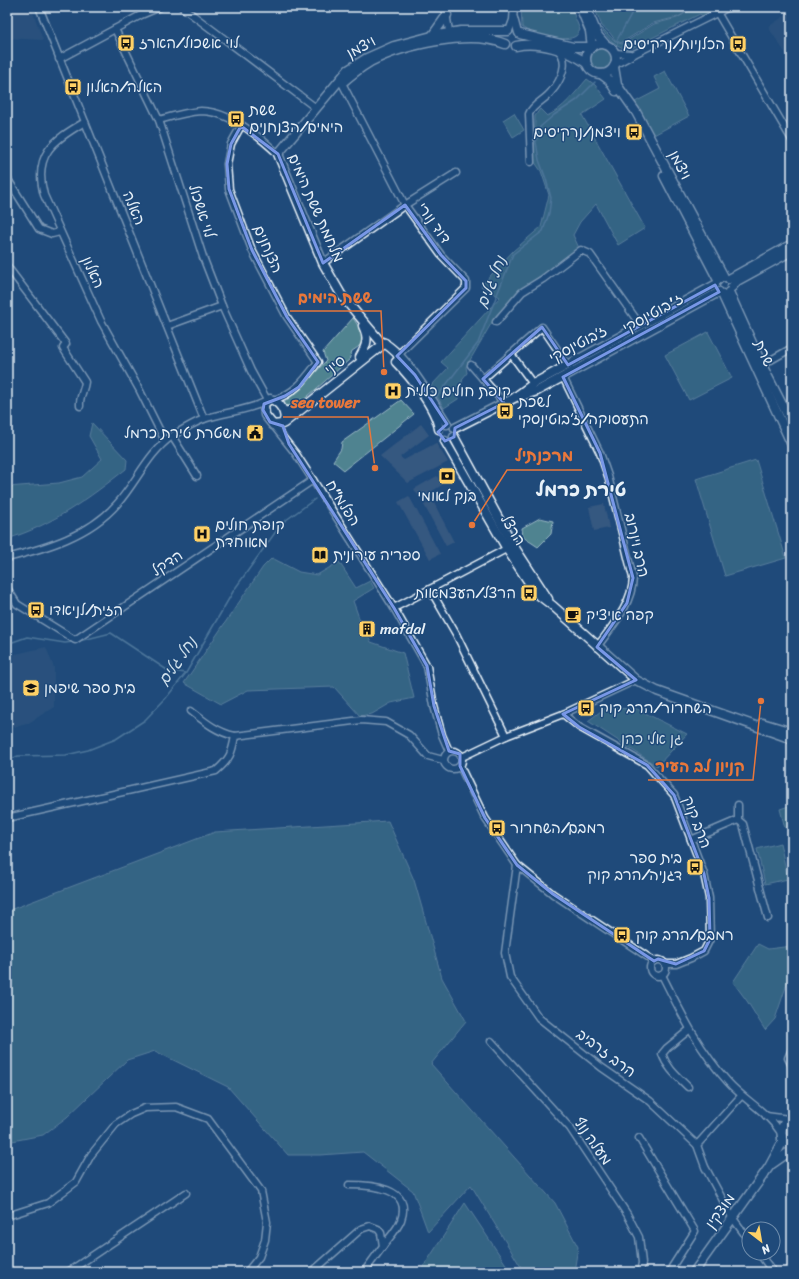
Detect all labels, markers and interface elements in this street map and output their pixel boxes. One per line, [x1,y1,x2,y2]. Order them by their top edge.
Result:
street label: ויצמן [341,28,381,66]
place label: לוי אשכול/הארז [139,30,240,56]
place label: הכלניות/נרקיסים [623,31,725,57]
bus stop icon: לוי אשכול/הארז [116,33,136,53]
bus stop icon: הכלניות/נרקיסים [728,34,748,54]
place label: האלה/האלון [86,74,162,100]
bus stop icon: האלה/האלון [63,77,83,97]
place label: ששת הימים/הצנחנים [248,97,343,140]
bus stop icon: ששת הימים/הצנחנים [226,109,246,129]
place label: ויצמן/נרקיסים [533,119,621,145]
bus stop icon: ויצמן/נרקיסים [624,122,644,142]
street label: ויצמן [661,145,699,185]
street label: מלחמת ששת הימים [280,149,352,267]
street label: לוי אשכול [181,181,223,242]
street label: האלה [115,187,153,229]
street label: דוד נורי [410,197,458,249]
street label: הצנחנים [246,221,290,277]
water label: נחל גלים [467,250,515,313]
street label: האלון [74,251,112,293]
callout: ששת הימים [290,283,381,311]
text: ששת הימים [298,283,373,312]
street label: ז'בוטינסקי [618,285,688,341]
street label: ז׳בוטינסקי [544,318,612,370]
street label: שרת [746,335,781,371]
street label: סיני [319,348,351,382]
place label: קופת חולים כללית [405,378,511,404]
hospital icon: קופת חולים כללית [383,381,403,401]
text: sea tower [290,388,361,417]
callout: sea tower [283,389,368,417]
place label: לשכת התעסוקה/ז׳בוטינסקי [517,389,649,432]
bus stop icon: לשכת התעסוקה/ז׳בוטינסקי [495,401,515,421]
place label: משטרת טירת כרמל [124,420,242,446]
public building icon: משטרת טירת כרמל [245,423,265,443]
text: מרכנתיל [515,441,573,470]
callout: מרכנתיל [507,442,582,470]
bank icon: בנק לאומי [437,466,457,486]
district label: טירת כרמל [536,473,626,506]
street label: הפלמ"ח [319,475,367,531]
place label: בנק לאומי [417,483,477,509]
street label: הרצל [493,509,533,551]
street label: הרב וינרוב [617,510,657,580]
place label: קופת חולים מאוחדת [215,512,285,555]
hospital icon: קופת חולים מאוחדת [192,524,212,544]
place label: ספריה עירונית [333,542,421,568]
street label: הדקל [146,543,188,583]
library icon: ספריה עירונית [310,545,330,565]
place label: הרצל/העצמאות [413,580,516,606]
bus stop icon: הרצל/העצמאות [519,583,539,603]
place label: הזית/לניאדו [49,597,123,623]
bus stop icon: הזית/לניאדו [26,600,46,620]
place label: קפה איציק [586,602,654,628]
cafe icon: קפה איציק [563,605,583,625]
place label: mafdal [380,616,426,642]
building icon: mafdal [357,619,377,639]
water label: נחל גלים [150,629,205,692]
place label: בית ספר שיפמן [44,675,136,701]
school or university icon: בית ספר שיפמן [21,678,41,698]
place label: השחרור/הרב קוק [599,695,712,721]
bus stop icon: השחרור/הרב קוק [576,698,596,718]
park label: גן אלי כהן [621,726,683,752]
callout: קניון לב העיר [648,752,753,780]
text: קניון לב העיר [655,752,745,781]
street label: הרב קוק [675,792,719,852]
place label: רמבם/השחרור [510,815,605,841]
bus stop icon: רמבם/השחרור [487,818,507,838]
place label: בית ספר דגניה/הרב קוק [587,845,682,888]
bus stop icon: בית ספר דגניה/הרב קוק [685,857,705,877]
place label: רמבם/הרב קוק [635,922,734,948]
bus stop icon: רמבם/הרב קוק [612,925,632,945]
street label: הרב זרביב [570,1022,642,1084]
street label: מעלה נוף [567,1111,619,1171]
street label: מוצקין [698,1187,742,1235]
north arrow [741,1221,781,1261]
text: N [757,1239,775,1259]

